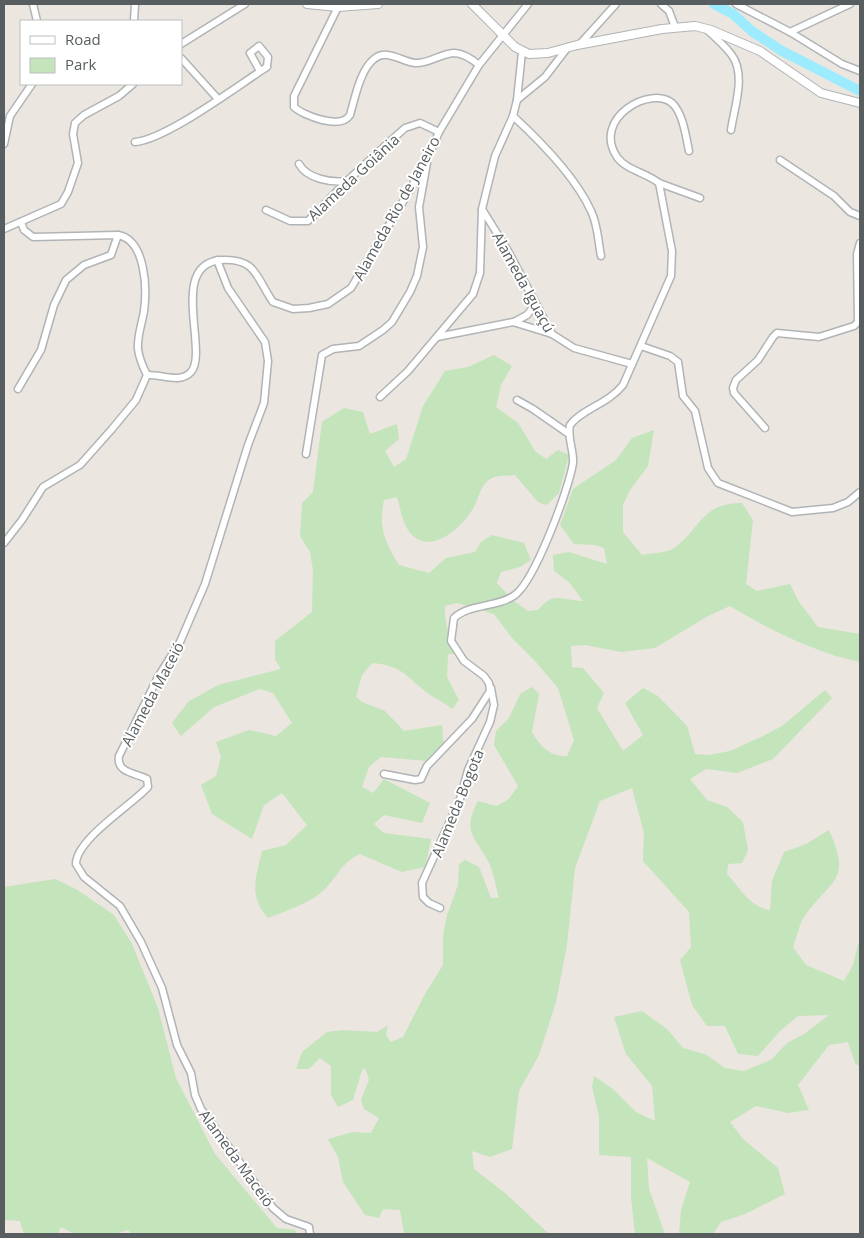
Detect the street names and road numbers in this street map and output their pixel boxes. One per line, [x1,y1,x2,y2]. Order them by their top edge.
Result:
street label: Alameda Goiânia [303,129,403,225]
street label: Alameda Rio de Janeiro [348,132,444,284]
street label: Alameda Iguaçú [488,228,560,336]
street label: Alameda Maceió [116,638,188,750]
street label: Alameda Bogota [426,746,488,860]
street label: Alameda Maceió [195,1105,279,1211]

